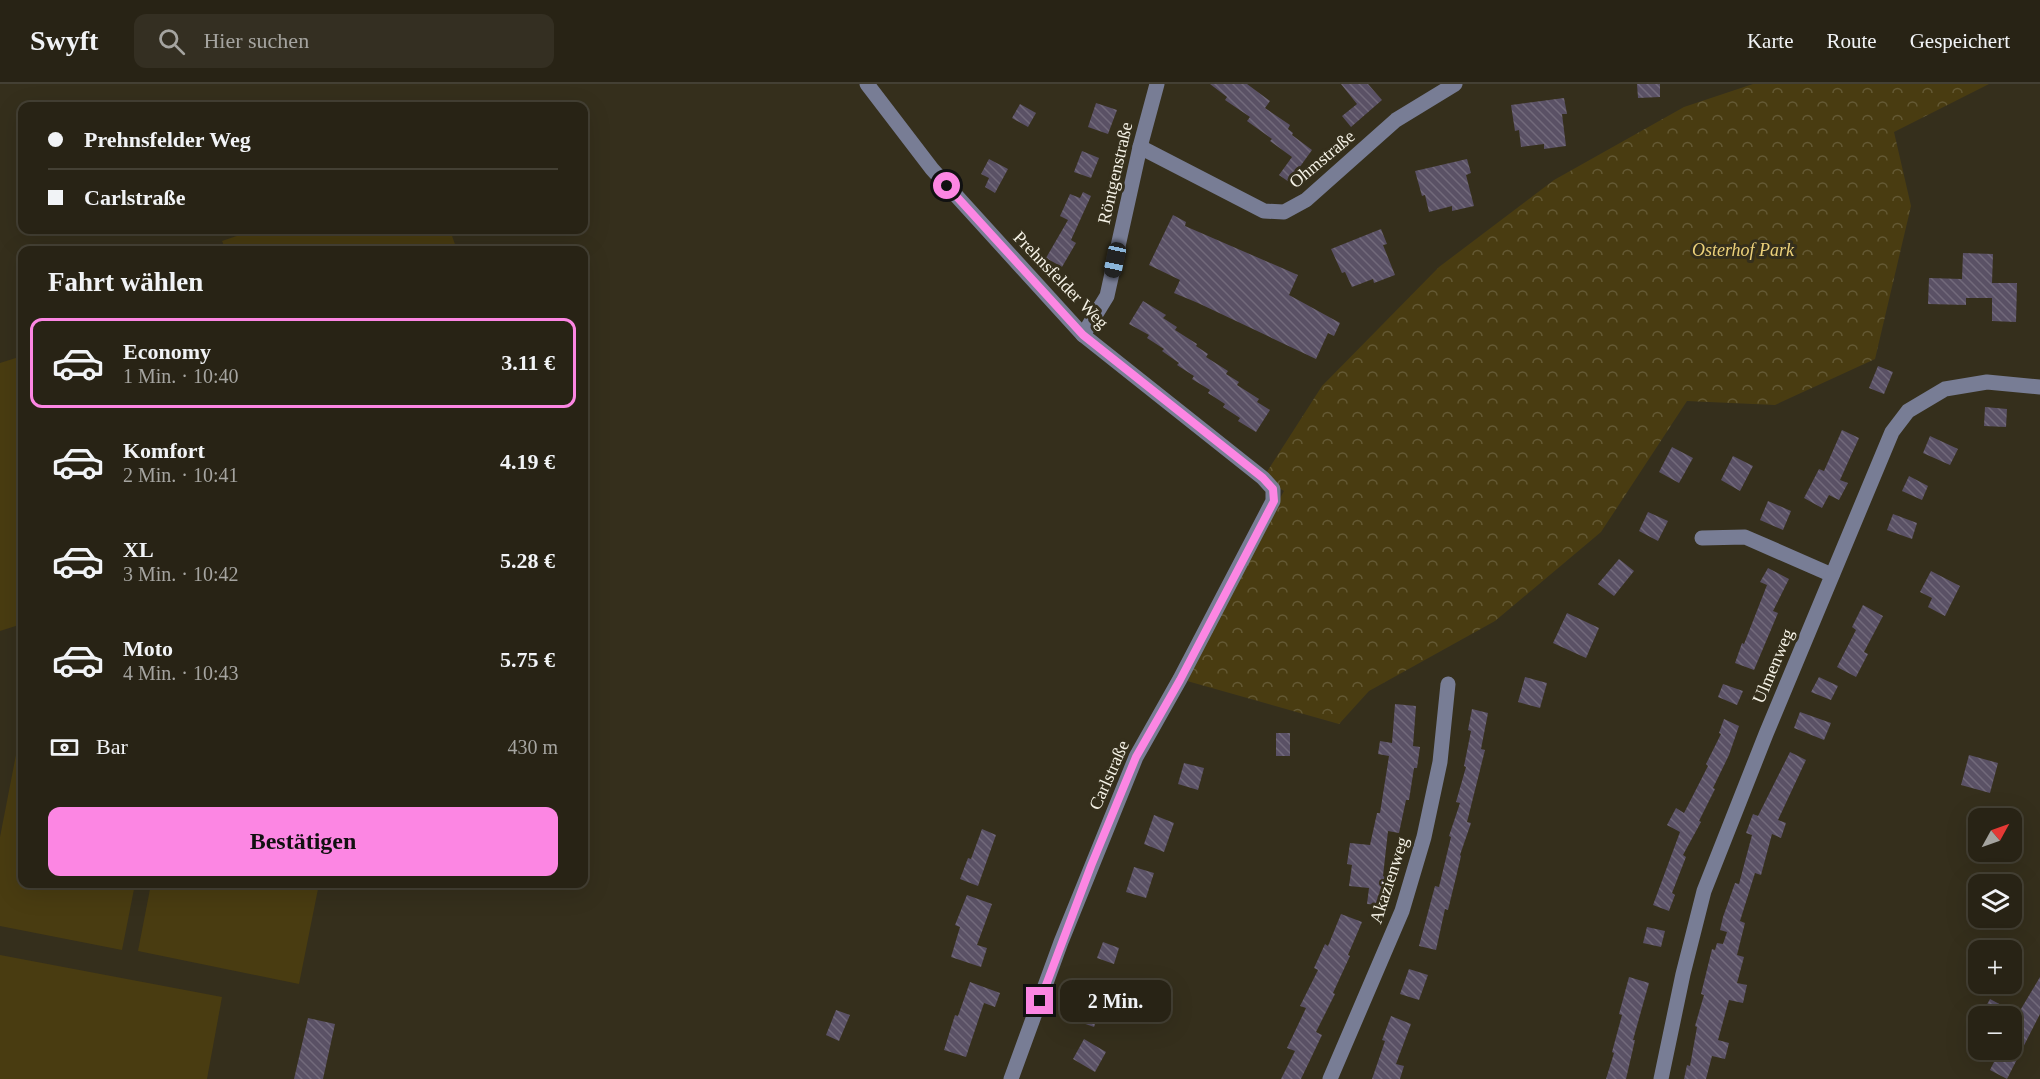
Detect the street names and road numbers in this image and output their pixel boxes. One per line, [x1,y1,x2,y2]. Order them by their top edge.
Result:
street label: Röntgenstraße [1094,120,1136,226]
street label: Ohmstraße [1285,126,1359,192]
street label: Prehnsfelder Weg [1009,227,1113,333]
street label: Ulmenweg [1748,626,1798,706]
street label: Carlstraße [1085,737,1133,813]
street label: Akazienweg [1366,834,1412,926]

